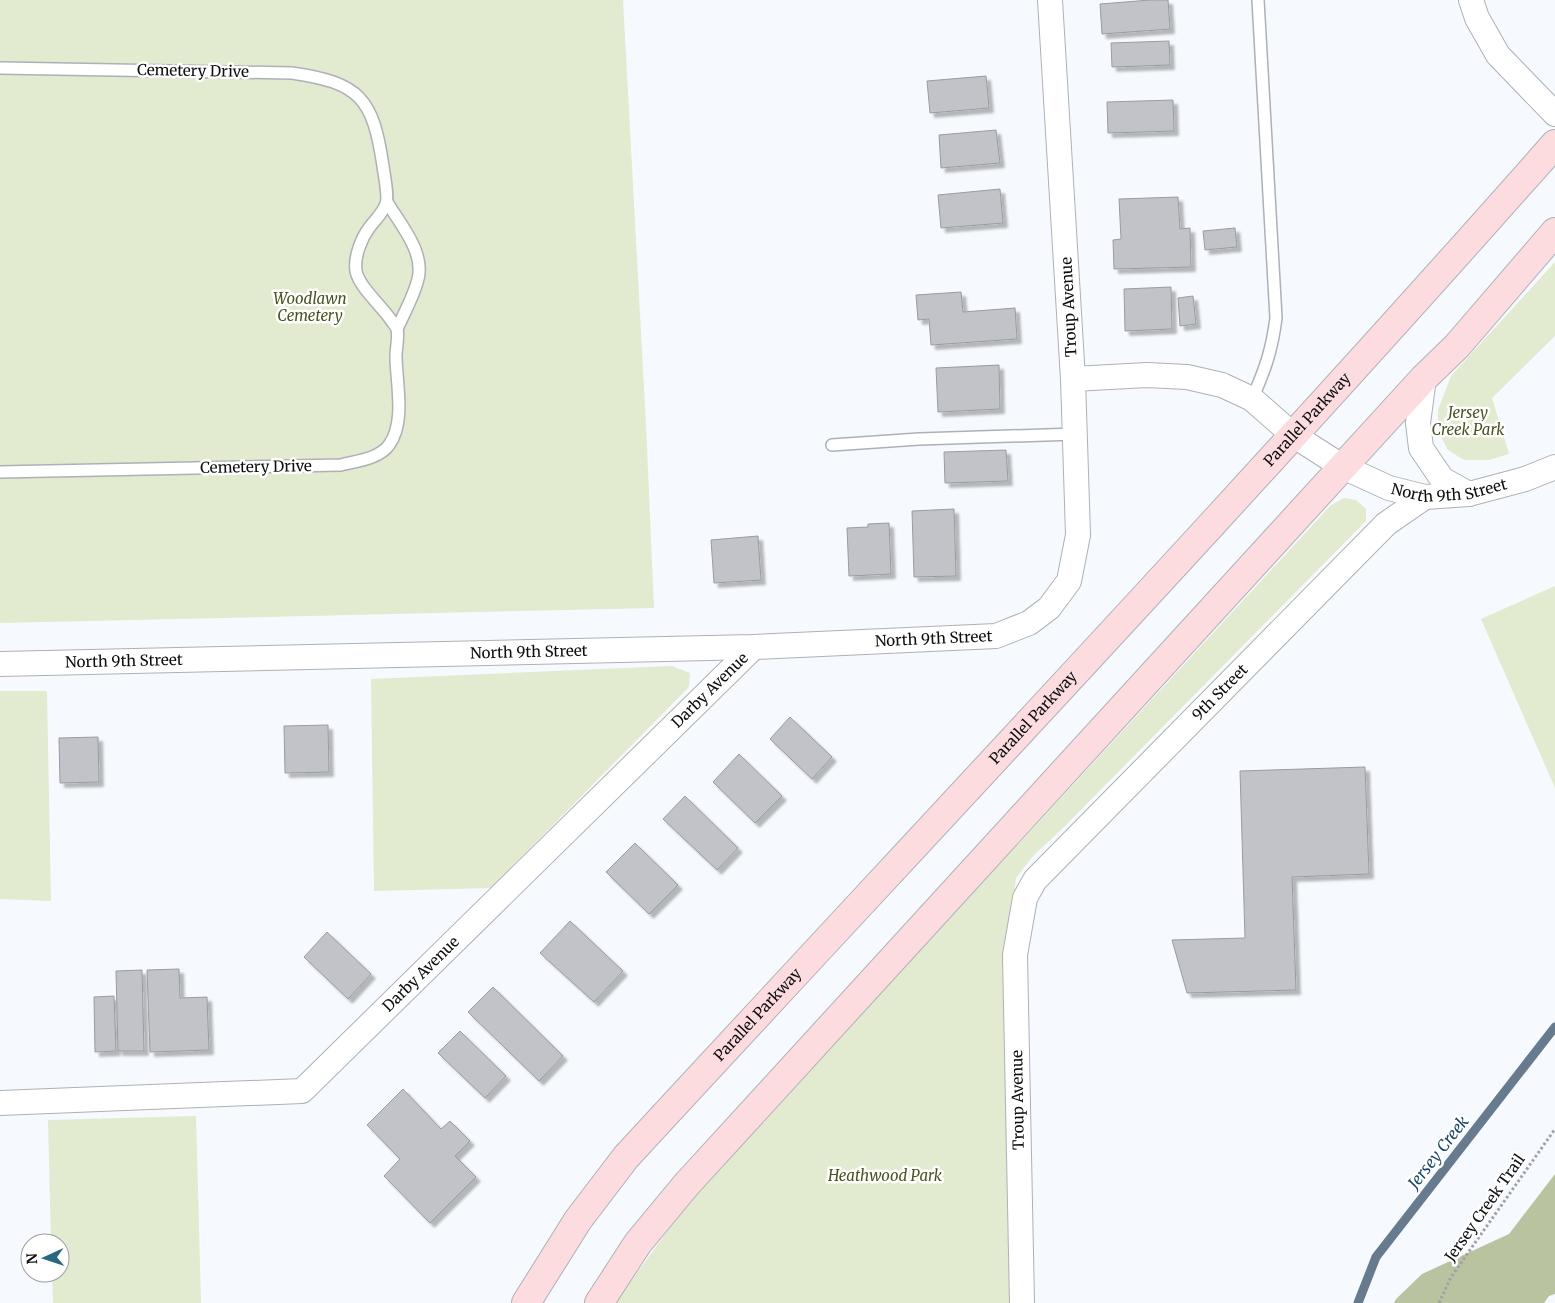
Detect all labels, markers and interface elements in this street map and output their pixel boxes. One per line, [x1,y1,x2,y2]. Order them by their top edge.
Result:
street label: Cemetery Drive [137,60,249,81]
street label: Troup Avenue [1056,256,1081,358]
park label: Woodlawn Cemetery [273,289,347,325]
street label: Parallel Parkway [1260,368,1355,470]
park label: Jersey Creek Park [1432,403,1505,439]
street label: Cemetery Drive [200,456,312,477]
street label: North 9th Street [1389,474,1509,506]
street label: North 9th Street [874,626,993,650]
street label: North 9th Street [470,641,588,662]
street label: Darby Avenue [667,648,752,732]
street label: North 9th Street [65,650,183,672]
street label: 9th Street [1188,660,1252,724]
street label: Parallel Parkway [985,667,1081,768]
street label: Darby Avenue [378,932,463,1016]
street label: Parallel Parkway [710,964,805,1065]
street label: Troup Avenue [1007,1050,1028,1150]
water label: Jersey Creek [1402,1111,1473,1194]
street label: Jersey Creek Trail [1440,1150,1529,1266]
park label: Heathwood Park [827,1166,943,1185]
north arrow [20,1233,70,1283]
text: N [23,1253,41,1265]

